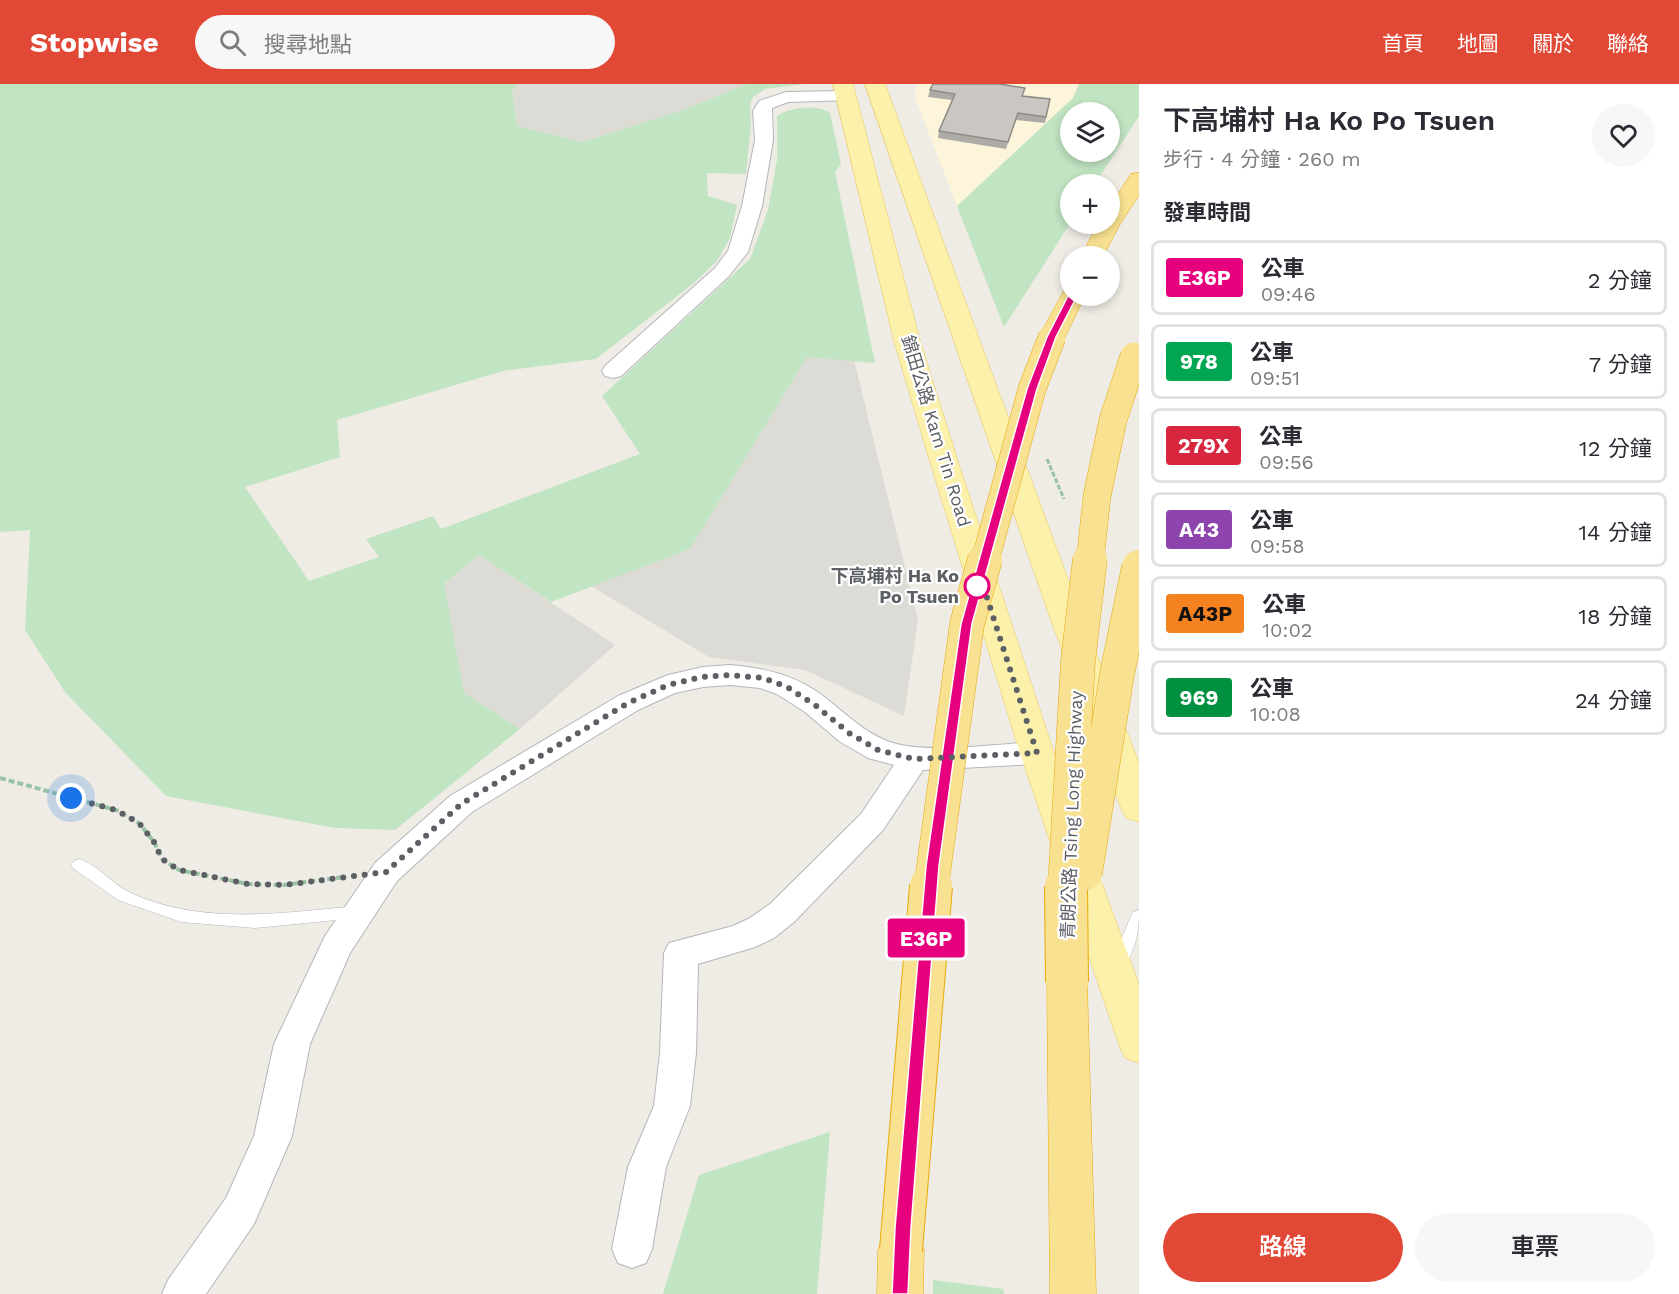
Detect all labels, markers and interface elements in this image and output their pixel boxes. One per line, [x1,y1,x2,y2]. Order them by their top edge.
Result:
search box [195,15,615,69]
text: Stopwise [30,26,159,59]
icon: search [216,26,249,59]
text: 首頁 [1382,31,1424,56]
text: 地圖 [1457,31,1499,56]
text: 關於 [1532,31,1574,56]
text: 聯絡 [1607,31,1649,56]
text: 搜尋地點 [264,32,352,57]
map controls [1060,102,1120,306]
button: layers [1060,102,1120,162]
text: 下高埔村 Ha Ko Po Tsuen [1163,104,1495,137]
button: heart [1592,104,1655,167]
text: 步行 · 4 分鐘 · 260 m [1163,147,1361,171]
button: + [1060,174,1120,234]
text: 發車時間 [1163,200,1251,225]
button: − [1060,246,1120,306]
text: 公車 [1261,256,1305,281]
text: E36P [1178,265,1231,290]
text: 2 分鐘 [1588,268,1652,293]
text: 09:46 [1261,282,1316,306]
street label: 錦田公路 Kam Tin Road [897,332,976,529]
text: 公車 [1250,340,1294,365]
text: 978 [1180,349,1218,374]
text: 7 分鐘 [1589,352,1652,377]
text: 09:51 [1250,366,1300,390]
text: 公車 [1259,424,1303,449]
text: 279X [1178,433,1229,458]
text: 12 分鐘 [1579,436,1652,461]
text: 09:56 [1259,450,1314,474]
text: 公車 [1250,508,1294,533]
text: A43 [1179,517,1219,542]
text: 14 分鐘 [1578,520,1652,545]
text: 09:58 [1250,534,1305,558]
place label: 下高埔村 Ha Ko Po Tsuen [831,565,959,607]
marker: 下高埔村 Ha Ko Po Tsuen [964,573,990,599]
text: 公車 [1262,592,1306,617]
text: A43P [1178,601,1232,626]
text: 18 分鐘 [1578,604,1652,629]
text: 10:02 [1262,618,1313,642]
text: 公車 [1250,676,1294,701]
text: 969 [1180,685,1218,710]
text: 24 分鐘 [1575,688,1652,713]
street label: 青朗公路 Tsing Long Highway [1057,690,1086,940]
text: 10:08 [1250,702,1301,726]
your location [56,783,86,813]
line badge: E36P [884,918,968,958]
text: E36P [900,926,952,951]
button: 路線 [1163,1213,1403,1282]
button: 車票 [1415,1213,1655,1282]

